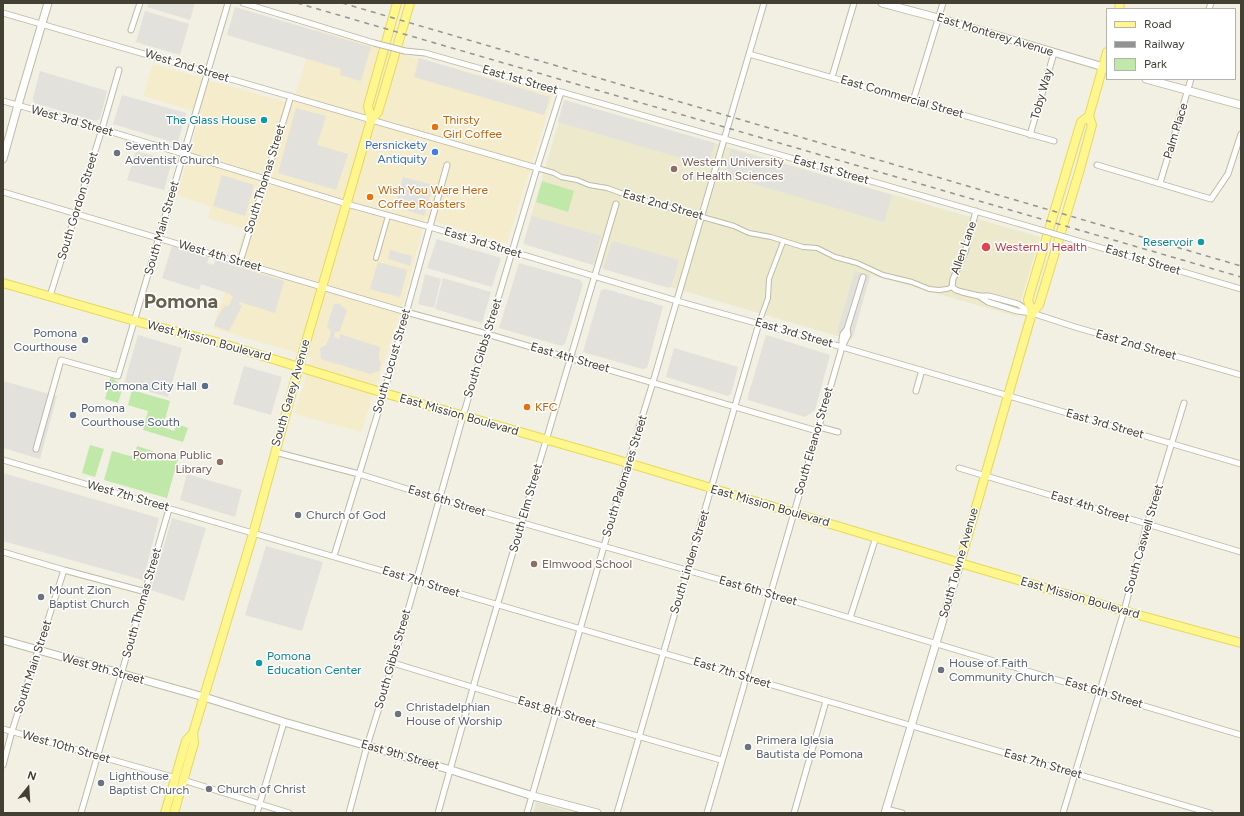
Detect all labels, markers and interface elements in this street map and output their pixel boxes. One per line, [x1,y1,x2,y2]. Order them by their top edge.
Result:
legend [1106,8,1236,80]
street label: East Monterey Avenue [935,10,1055,60]
text: Road [1144,17,1172,31]
text: Railway [1144,37,1185,51]
street label: West 2nd Street [143,46,231,86]
text: Park [1144,57,1167,71]
street label: East 1st Street [481,62,559,98]
street label: Toby Way [1028,67,1056,121]
street label: East Commercial Street [839,72,965,122]
street label: Palm Place [1161,101,1191,161]
street label: West 3rd Street [29,102,115,140]
place label: The Glass House [166,113,256,127]
place label: Thirsty Girl Coffee [443,113,502,141]
marker: The Glass House [259,115,269,125]
street label: South Thomas Street [241,122,289,236]
marker: Thirsty Girl Coffee [430,122,440,132]
place label: Persnickety Antiquity [365,138,427,166]
place label: Seventh Day Adventist Church [125,139,219,167]
marker: Persnickety Antiquity [430,147,440,157]
marker: Seventh Day Adventist Church [112,148,122,158]
street label: South Gordon Street [55,150,101,262]
street label: East 1st Street [792,152,870,188]
place label: Western University of Health Sciences [682,155,784,183]
marker: Western University of Health Sciences [669,164,679,174]
street label: South Main Street [142,179,182,277]
place label: Wish You Were Here Coffee Roasters [378,183,488,211]
street label: East 2nd Street [621,187,705,223]
marker: Wish You Were Here Coffee Roasters [365,192,375,202]
street label: Allen Lane [948,220,980,276]
street label: East 3rd Street [442,224,524,262]
place label: Reservoir [1143,235,1193,249]
street label: West 4th Street [177,237,263,275]
marker: Reservoir [1196,237,1206,247]
place label: WesternU Health [995,240,1087,254]
marker: WesternU Health [980,241,992,253]
street label: East 1st Street [1104,242,1182,278]
district label: Pomona [144,290,218,314]
street label: South Gibbs Street [461,296,505,400]
street label: South Locust Street [370,307,414,415]
street label: East 3rd Street [753,315,835,351]
street label: West Mission Boulevard [146,318,272,364]
place label: Pomona Courthouse [14,326,77,354]
street label: East 2nd Street [1094,327,1178,363]
marker: Pomona Courthouse [80,335,90,345]
street label: South Garey Avenue [269,338,313,448]
street label: East 4th Street [529,340,611,376]
place label: Pomona City Hall [105,379,197,393]
marker: Pomona City Hall [200,381,210,391]
street label: South Eleanor Street [792,385,836,497]
street label: East Mission Boulevard [398,391,520,439]
place label: KFC [535,400,557,414]
place label: Pomona Courthouse South [81,401,180,429]
marker: KFC [522,402,532,412]
street label: East 3rd Street [1064,406,1146,442]
marker: Pomona Courthouse South [68,410,78,420]
street label: South Palomares Street [600,413,650,539]
place label: Pomona Public Library [133,448,212,476]
marker: Pomona Public Library [215,457,225,467]
street label: South Elm Street [506,462,546,554]
street label: West 7th Street [85,477,171,515]
street label: East 6th Street [406,482,488,520]
street label: East Mission Boulevard [709,482,831,530]
street label: South Caswell Street [1121,483,1167,595]
street label: East 4th Street [1049,488,1131,526]
street label: South Towne Avenue [936,506,982,620]
place label: Church of God [306,508,386,522]
street label: South Linden Street [667,508,713,616]
marker: Church of God [293,510,303,520]
street label: South Thomas Street [119,546,165,660]
place label: Elmwood School [542,557,632,571]
marker: Elmwood School [529,559,539,569]
street label: East 7th Street [380,563,462,601]
street label: East 6th Street [717,573,799,609]
street label: East Mission Boulevard [1019,574,1141,622]
place label: Mount Zion Baptist Church [49,583,129,611]
marker: Mount Zion Baptist Church [36,592,46,602]
street label: South Gibbs Street [372,607,414,711]
street label: South Main Street [11,618,55,716]
place label: Pomona Education Center [267,649,361,677]
street label: West 9th Street [60,650,146,688]
street label: East 7th Street [691,654,773,692]
place label: House of Faith Community Church [949,656,1054,684]
marker: Pomona Education Center [254,658,264,668]
marker: House of Faith Community Church [936,665,946,675]
street label: East 6th Street [1063,674,1145,712]
street label: East 8th Street [516,693,598,731]
place label: Christadelphian House of Worship [406,700,502,728]
marker: Christadelphian House of Worship [393,709,403,719]
street label: West 10th Street [20,728,112,766]
place label: Primera Iglesia Bautista de Pomona [756,733,863,761]
street label: East 9th Street [359,737,441,773]
marker: Primera Iglesia Bautista de Pomona [743,742,753,752]
street label: East 7th Street [1002,746,1084,782]
north arrow [8,768,48,808]
text: N [26,769,38,784]
place label: Lighthouse Baptist Church [109,769,189,797]
marker: Lighthouse Baptist Church [96,778,106,788]
place label: Church of Christ [217,782,306,796]
marker: Church of Christ [204,784,214,794]

